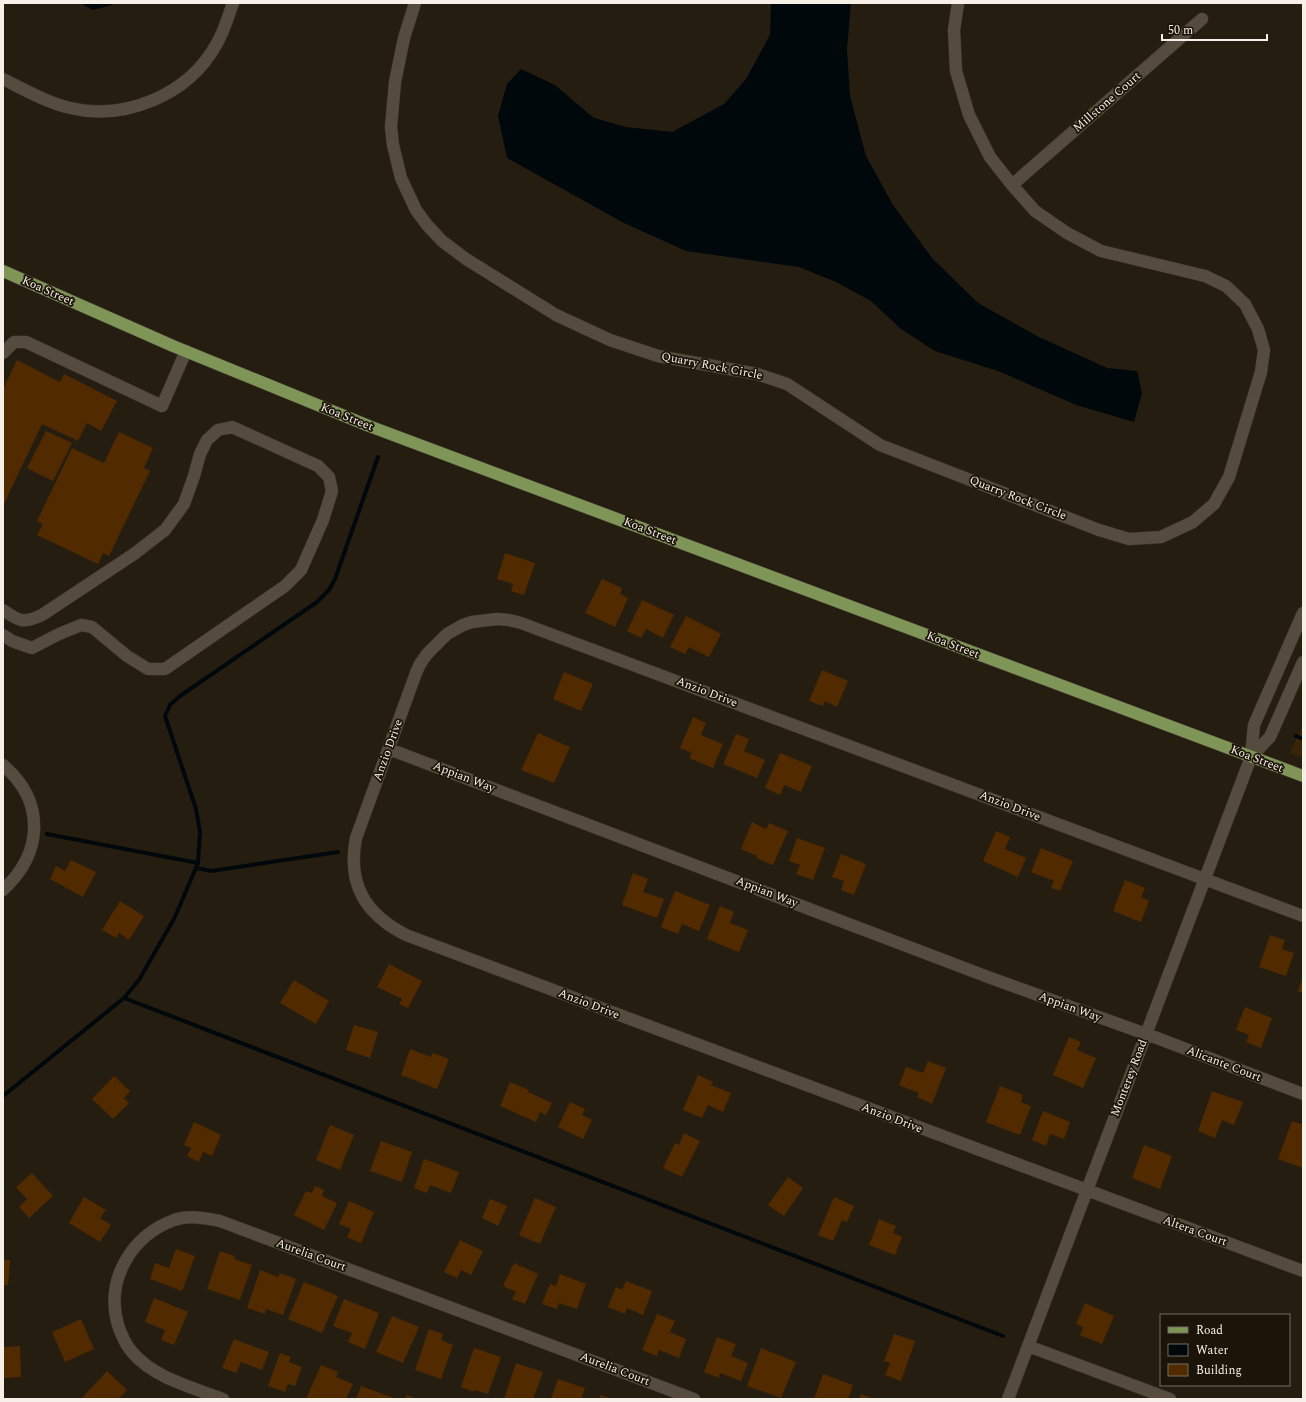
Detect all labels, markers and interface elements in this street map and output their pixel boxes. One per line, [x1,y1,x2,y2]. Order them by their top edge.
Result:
scale bar [1162,16,1267,42]
text: 50 m [1168,21,1193,40]
street label: Millstone Court [1069,67,1145,137]
street label: Koa Street [19,271,77,311]
street label: Quarry Rock Circle [660,347,764,385]
street label: Koa Street [318,398,376,436]
street label: Quarry Rock Circle [967,471,1070,525]
street label: Koa Street [621,512,679,550]
street label: Koa Street [924,626,982,664]
street label: Anzio Drive [674,672,741,712]
street label: Anzio Drive [368,716,408,783]
street label: Koa Street [1228,740,1286,778]
street label: Appian Way [430,756,499,798]
street label: Anzio Drive [977,786,1044,826]
street label: Appian Way [733,871,802,913]
street label: Anzio Drive [556,984,623,1024]
street label: Appian Way [1036,987,1105,1028]
street label: Monterey Road [1106,1036,1153,1119]
street label: Alicante Court [1184,1041,1264,1087]
street label: Anzio Drive [859,1098,926,1138]
street label: Altera Court [1160,1211,1230,1251]
street label: Aurelia Court [273,1234,349,1276]
legend [1160,1314,1290,1386]
text: Road [1196,1321,1223,1340]
text: Water [1196,1341,1228,1360]
street label: Aurelia Court [577,1347,653,1391]
text: Building [1196,1361,1242,1380]

